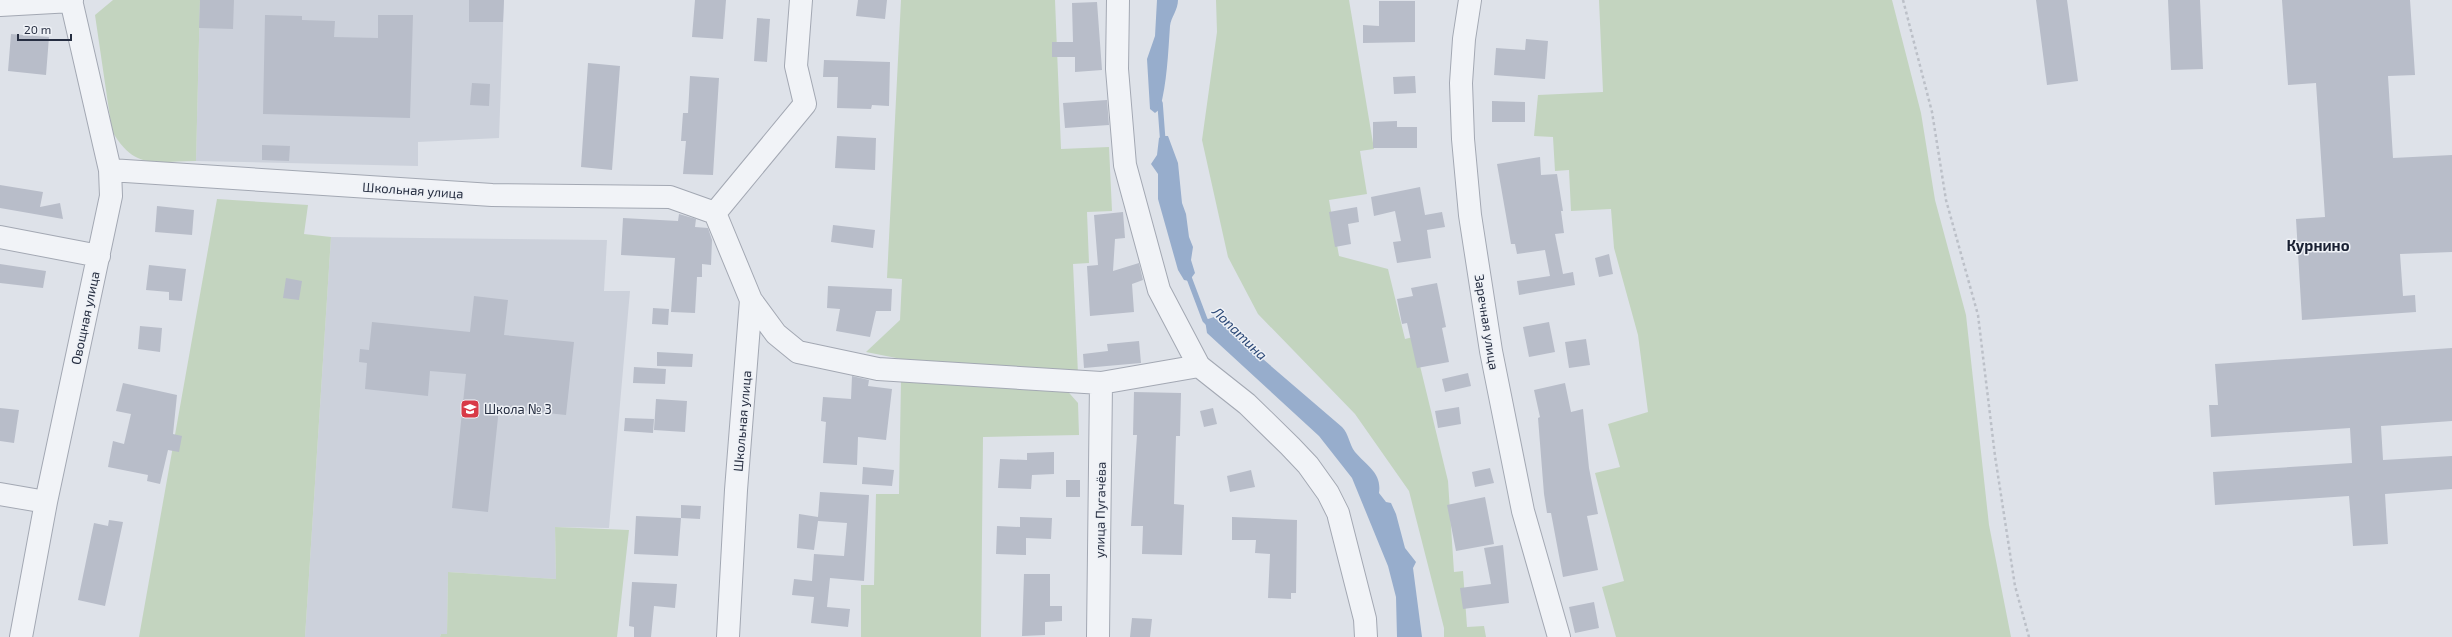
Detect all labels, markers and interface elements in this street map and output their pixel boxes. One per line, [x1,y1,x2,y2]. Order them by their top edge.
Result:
scale bar [18,16,71,42]
text: 20 m [24,22,51,36]
street label: Школьная улица [362,178,464,202]
district label: Курнино [2286,236,2350,254]
street label: Овощная улица [67,270,103,366]
street label: Заречная улица [1472,273,1502,371]
water label: Лопатина [1208,302,1271,363]
street label: Школьная улица [730,370,754,472]
school or university icon: Школа № 3 [459,398,481,420]
place label: Школа № 3 [484,401,552,417]
street label: улица Пугачёва [1091,462,1109,558]

